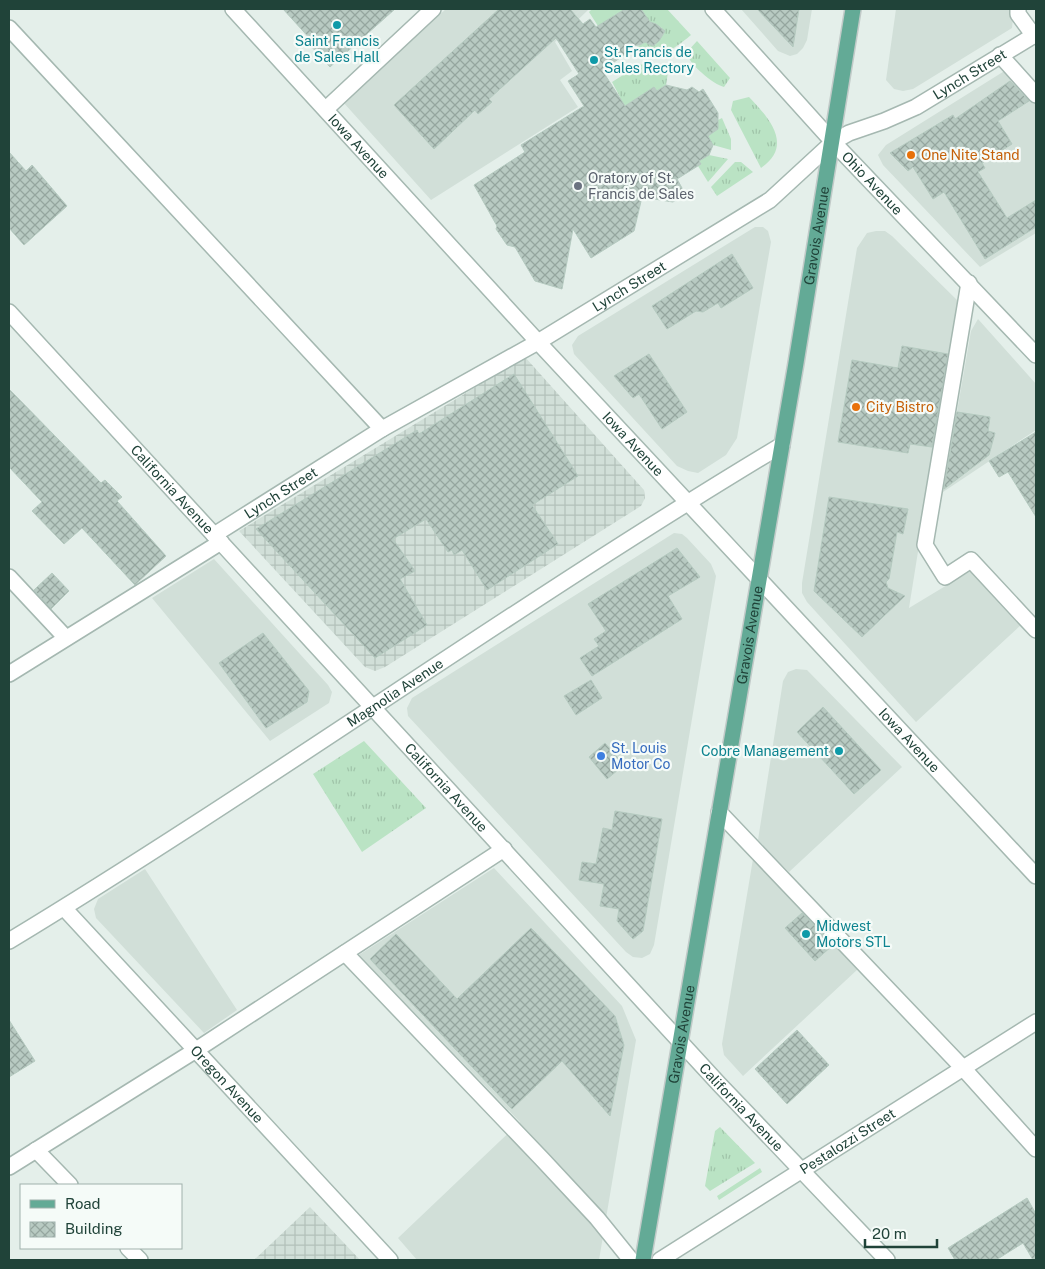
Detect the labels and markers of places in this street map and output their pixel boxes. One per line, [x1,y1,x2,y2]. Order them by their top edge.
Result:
marker: Saint Francis de Sales Hall [331,19,343,31]
place label: Saint Francis de Sales Hall [294,33,380,65]
place label: St. Francis de Sales Rectory [604,44,695,76]
marker: St. Francis de Sales Rectory [588,54,600,66]
place label: One Nite Stand [921,147,1020,163]
marker: One Nite Stand [905,149,917,161]
place label: Oratory of St. Francis de Sales [588,170,694,202]
marker: Oratory of St. Francis de Sales [572,180,584,192]
place label: City Bistro [866,399,934,415]
marker: City Bistro [850,401,862,413]
place label: St. Louis Motor Co [611,740,671,772]
place label: Cobre Management [701,743,829,759]
marker: Cobre Management [833,745,845,757]
marker: St. Louis Motor Co [595,750,607,762]
place label: Midwest Motors STL [816,918,890,950]
marker: Midwest Motors STL [800,928,812,940]

